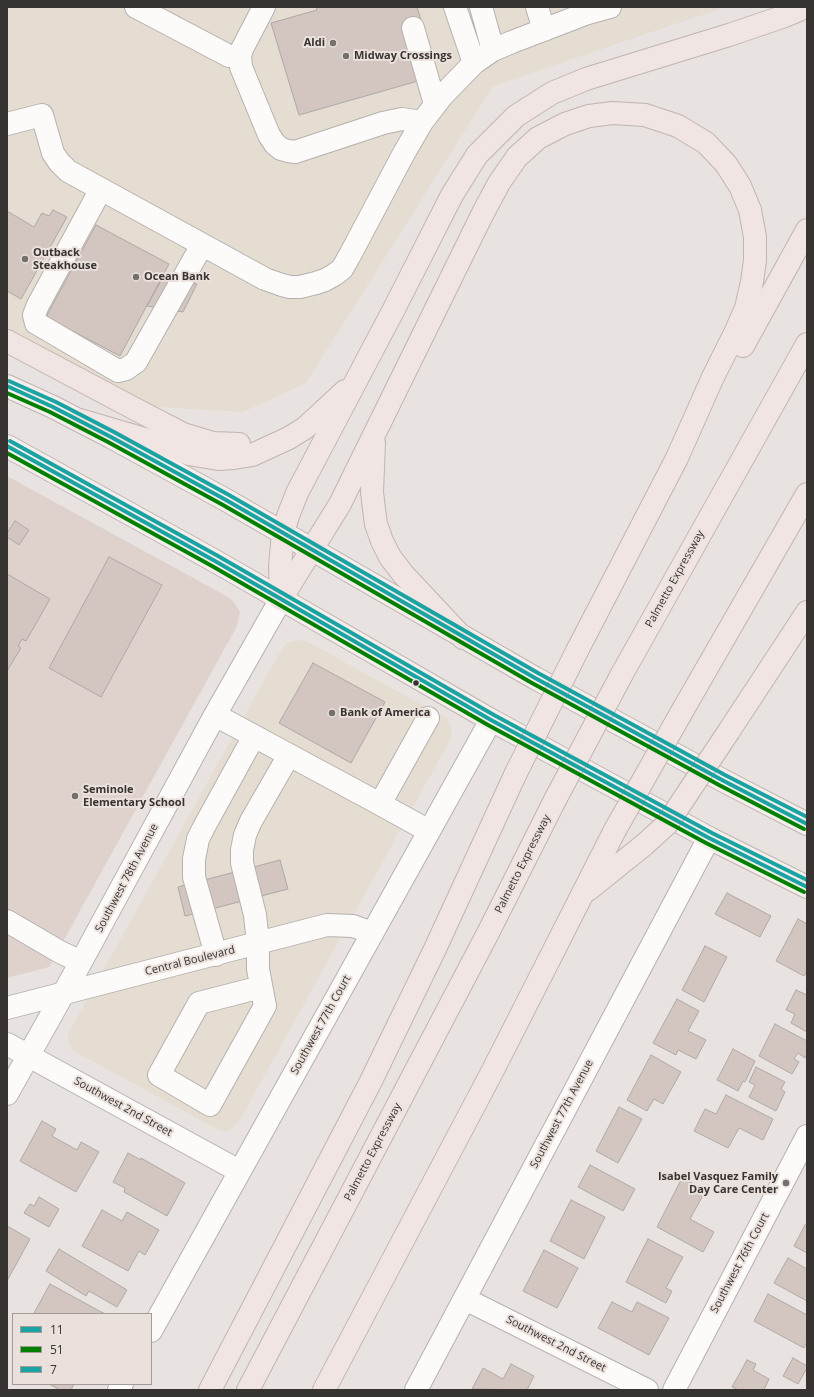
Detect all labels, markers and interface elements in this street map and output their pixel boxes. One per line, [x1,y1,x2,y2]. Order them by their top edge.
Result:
place label: Aldi [304,36,325,50]
marker: Aldi [328,38,338,48]
place label: Midway Crossings [354,49,452,63]
marker: Midway Crossings [341,51,351,61]
place label: Outback Steakhouse [33,246,97,272]
marker: Outback Steakhouse [20,254,30,264]
place label: Ocean Bank [144,270,210,284]
marker: Ocean Bank [131,272,141,282]
street label: Palmetto Expressway [643,528,707,630]
unlabelled marker [411,678,421,688]
place label: Bank of America [340,706,430,720]
marker: Bank of America [327,708,337,718]
place label: Seminole Elementary School [83,783,185,809]
marker: Seminole Elementary School [70,791,80,801]
street label: Palmetto Expressway [492,812,554,916]
street label: Southwest 78th Avenue [93,821,161,935]
street label: Central Boulevard [144,943,236,979]
street label: Southwest 77th Court [288,973,354,1077]
street label: Southwest 77th Avenue [528,1057,596,1171]
street label: Southwest 2nd Street [72,1075,174,1139]
street label: Palmetto Expressway [342,1101,404,1203]
place label: Isabel Vasquez Family Day Care Center [658,1170,778,1196]
marker: Isabel Vasquez Family Day Care Center [781,1178,791,1188]
street label: Southwest 76th Court [708,1211,772,1315]
legend [12,1313,152,1385]
street label: Southwest 2nd Street [504,1313,608,1375]
text: 11 [50,1321,64,1338]
text: 51 [50,1341,64,1358]
text: 7 [50,1361,57,1378]

